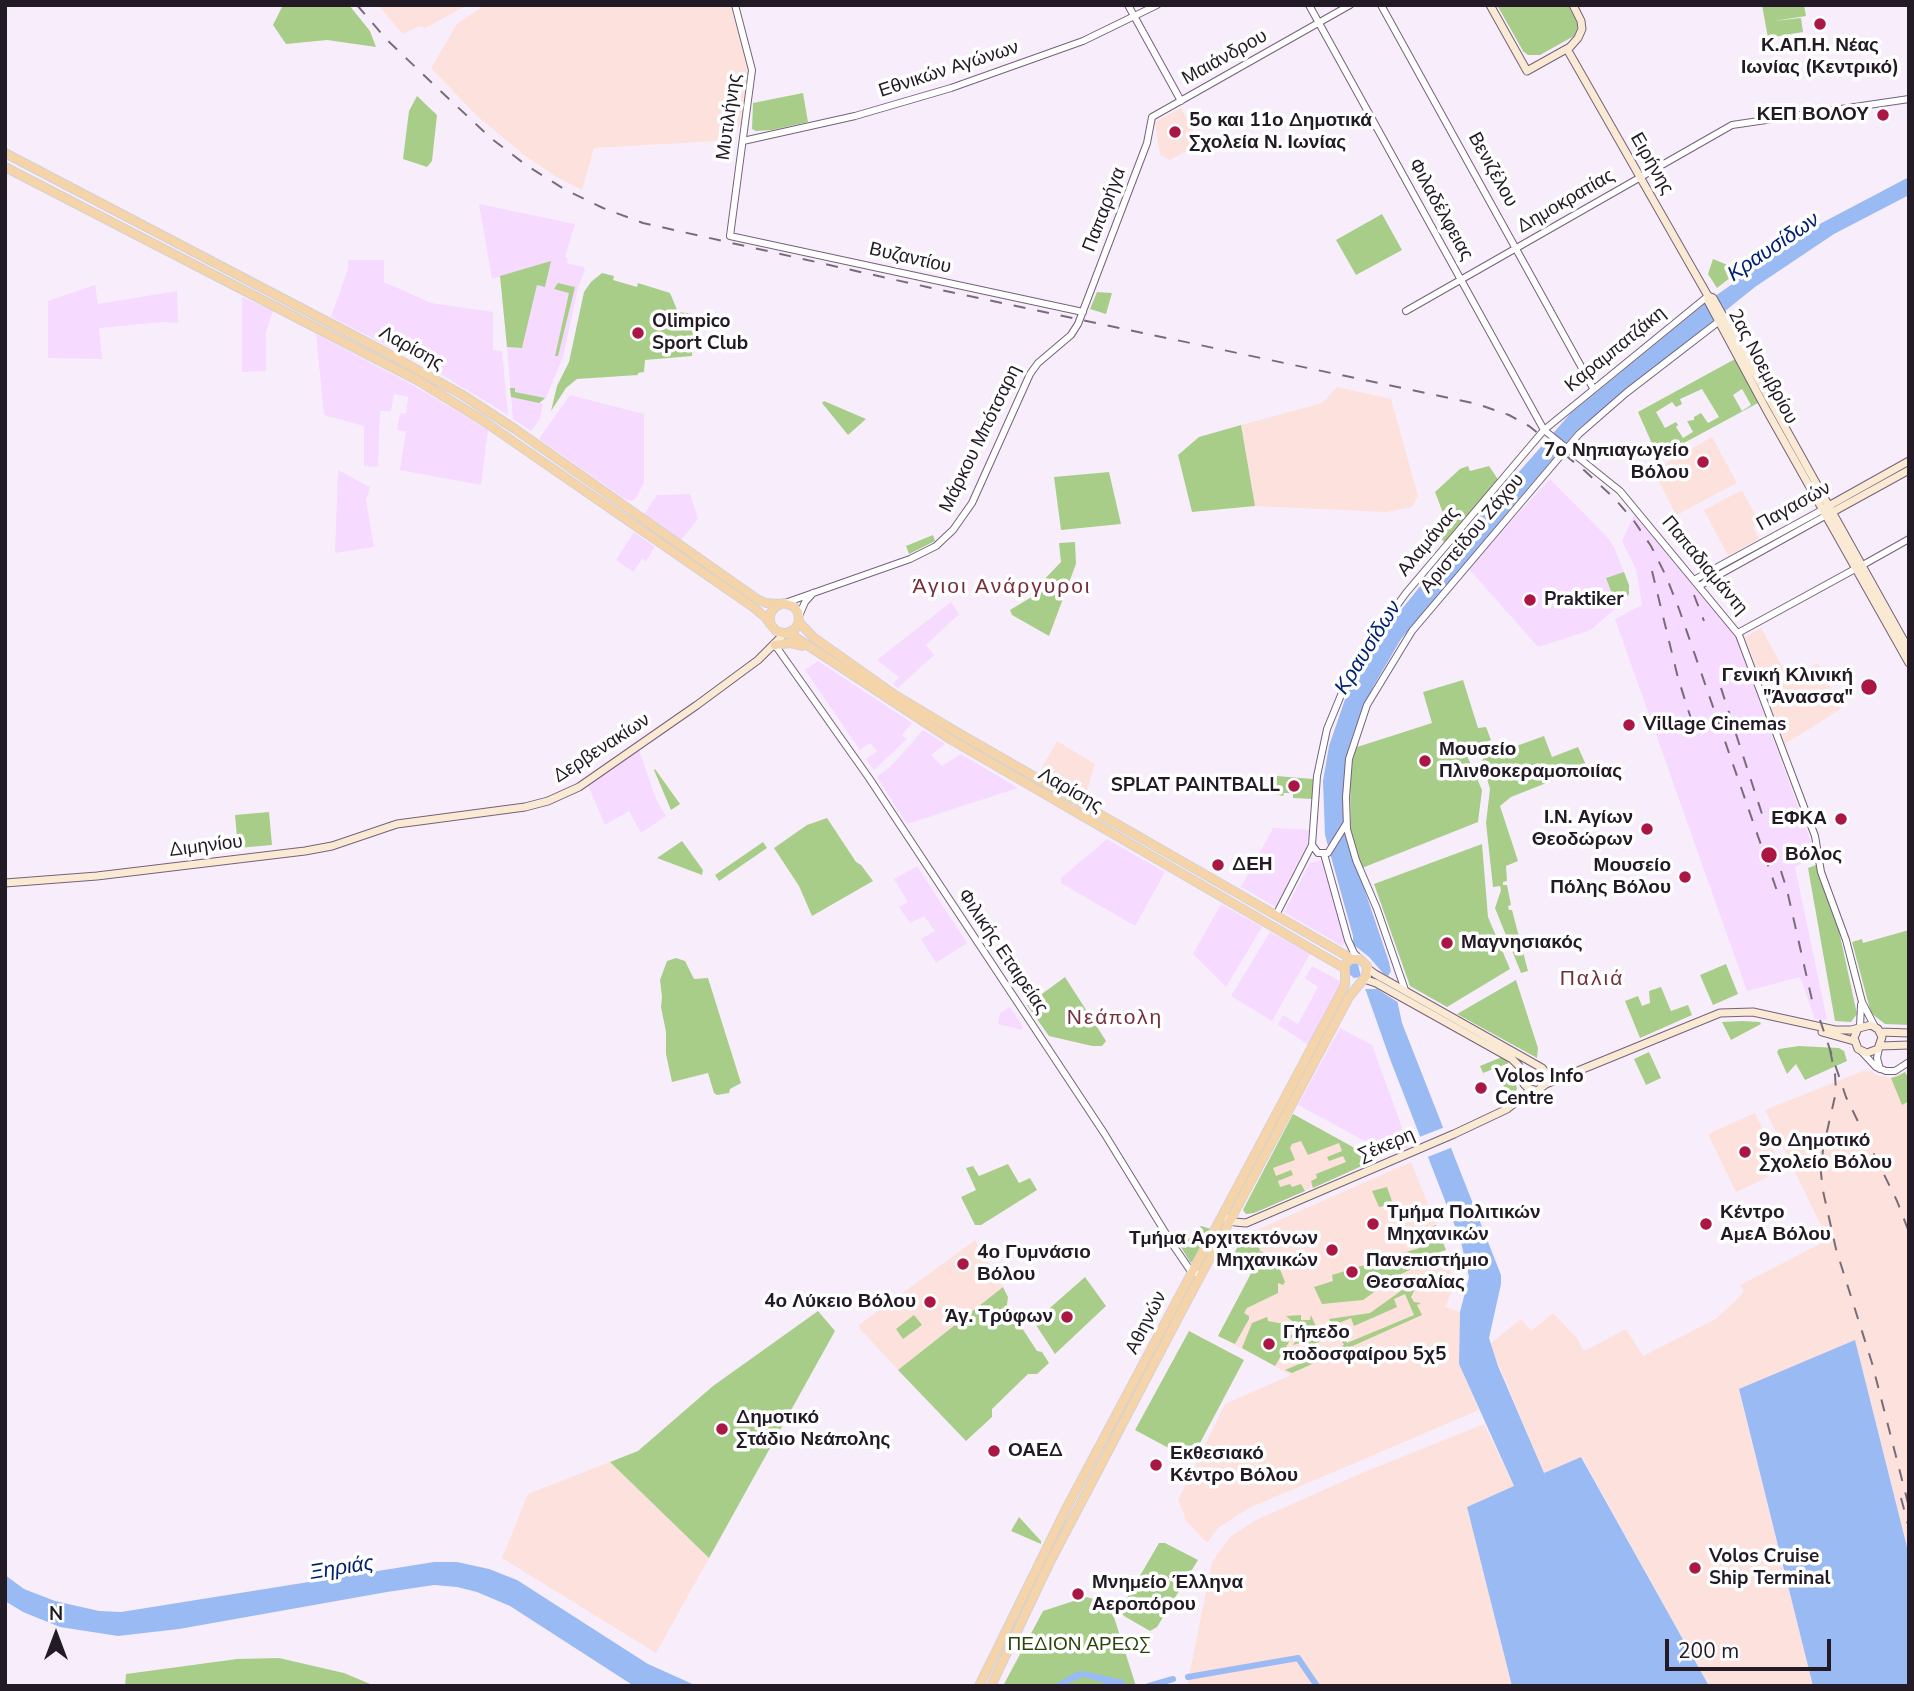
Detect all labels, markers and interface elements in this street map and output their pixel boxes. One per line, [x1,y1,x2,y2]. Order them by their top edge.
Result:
marker: Κ.ΑΠ.Η. Νέας Ιωνίας (Κεντρικό) [1812,16,1828,32]
street label: Μαιάνδρου [1178,25,1272,91]
place label: Κ.ΑΠ.Η. Νέας Ιωνίας (Κεντρικό) [1741,35,1899,79]
street label: Εθνικών Αγώνων [876,37,1022,103]
street label: Μυτιλήνης [713,72,747,162]
place label: ΚΕΠ ΒΟΛΟΥ [1757,104,1869,126]
marker: ΚΕΠ ΒΟΛΟΥ [1875,107,1891,123]
place label: 5ο και 11ο Δημοτικά Σχολεία Ν. Ιωνίας [1189,110,1372,154]
marker: 5ο και 11ο Δημοτικά Σχολεία Ν. Ιωνίας [1167,124,1183,140]
street label: Βενιζέλου [1462,129,1522,211]
street label: Ειρήνης [1624,129,1678,199]
street label: Φιλαδέλφειας [1403,155,1477,265]
street label: Παπαρήγα [1078,165,1132,255]
street label: Δημοκρατίας [1513,165,1619,239]
water label: Κραυσίδων [1723,208,1825,288]
street label: Βυζαντίου [867,239,953,279]
street label: Καραμπατζάκη [1561,302,1671,398]
street label: 2ας Νοεμβρίου [1722,306,1802,428]
place label: Olimpico Sport Club [652,311,748,355]
street label: Λαρίσης [375,322,447,376]
marker: Olimpico Sport Club [630,325,646,341]
street label: Μάρκου Μπότσαρη [935,362,1027,516]
place label: 7ο Νηπιαγωγείο Βόλου [1544,440,1689,484]
marker: 7ο Νηπιαγωγείο Βόλου [1695,454,1711,470]
street label: Αριστείδου Ζάχου [1416,470,1530,598]
street label: Παγασών [1753,477,1835,537]
street label: Αλαμάνας [1393,502,1465,582]
street label: Παπαδιαμάντη [1656,512,1752,620]
district label: Άγιοι Ανάργυροι [914,575,1090,601]
place label: Praktiker [1544,589,1624,611]
marker: Praktiker [1522,592,1538,608]
water label: Κραυσίδων [1330,597,1408,699]
place label: Γενική Κλινική "Άνασσα" [1722,665,1853,709]
marker: Γενική Κλινική "Άνασσα" [1859,677,1879,697]
street label: Δερβενακίων [549,709,655,789]
place label: Village Cinemas [1643,714,1786,736]
marker: Village Cinemas [1621,717,1637,733]
place label: Μουσείο Πλινθοκεραμοποιίας [1439,739,1622,783]
marker: Μουσείο Πλινθοκεραμοποιίας [1417,753,1433,769]
street label: Λαρίσης [1034,764,1106,818]
place label: SPLAT PAINTBALL [1111,775,1280,797]
marker: SPLAT PAINTBALL [1286,778,1302,794]
place label: Ι.Ν. Αγίων Θεοδώρων [1532,807,1633,851]
place label: ΕΦΚΑ [1771,808,1827,830]
marker: ΕΦΚΑ [1833,811,1849,827]
marker: Ι.Ν. Αγίων Θεοδώρων [1639,821,1655,837]
street label: Διμηνίου [168,831,244,863]
place label: Βόλος [1785,844,1842,866]
marker: Βόλος [1759,845,1779,865]
place label: ΔΕΗ [1232,854,1273,876]
place label: Μουσείο Πόλης Βόλου [1550,855,1671,899]
marker: ΔΕΗ [1210,857,1226,873]
marker: Μουσείο Πόλης Βόλου [1677,869,1693,885]
street label: Φιλικής Εταιρείας [952,885,1052,1019]
place label: Μαγνησιακός [1461,932,1583,954]
marker: Μαγνησιακός [1439,935,1455,951]
district label: Παλιά [1560,967,1624,993]
district label: Νεάπολη [1068,1006,1162,1032]
place label: Volos Info Centre [1495,1066,1584,1110]
marker: Volos Info Centre [1473,1080,1489,1096]
street label: Σέκερη [1355,1124,1419,1168]
place label: 9ο Δημοτικό Σχολείο Βόλου [1759,1130,1892,1174]
marker: 9ο Δημοτικό Σχολείο Βόλου [1737,1144,1753,1160]
place label: Τμήμα Πολιτικών Μηχανικών [1387,1202,1541,1246]
place label: Κέντρο ΑμεΑ Βόλου [1720,1202,1831,1246]
marker: Τμήμα Πολιτικών Μηχανικών [1365,1216,1381,1232]
marker: Κέντρο ΑμεΑ Βόλου [1698,1216,1714,1232]
place label: Τμήμα Αρχιτεκτόνων Μηχανικών [1129,1228,1318,1272]
place label: 4ο Γυμνάσιο Βόλου [977,1242,1091,1286]
marker: Τμήμα Αρχιτεκτόνων Μηχανικών [1324,1242,1340,1258]
place label: Πανεπιστήμιο Θεσσαλίας [1366,1250,1489,1294]
marker: 4ο Γυμνάσιο Βόλου [955,1256,971,1272]
marker: Πανεπιστήμιο Θεσσαλίας [1344,1264,1360,1280]
street label: Αθηνών [1121,1288,1173,1358]
place label: 4ο Λύκειο Βόλου [764,1291,916,1313]
marker: 4ο Λύκειο Βόλου [922,1294,938,1310]
place label: Άγ. Τρύφων [945,1306,1053,1328]
marker: Άγ. Τρύφων [1059,1309,1075,1325]
place label: Γήπεδο ποδοσφαίρου 5χ5 [1283,1322,1446,1366]
marker: Γήπεδο ποδοσφαίρου 5χ5 [1261,1336,1277,1352]
place label: Δημοτικό Στάδιο Νεάπολης [736,1407,890,1451]
marker: Δημοτικό Στάδιο Νεάπολης [714,1421,730,1437]
place label: ΟΑΕΔ [1008,1440,1063,1462]
marker: ΟΑΕΔ [986,1443,1002,1459]
place label: Εκθεσιακό Κέντρο Βόλου [1170,1443,1298,1487]
marker: Εκθεσιακό Κέντρο Βόλου [1148,1457,1164,1473]
place label: Volos Cruise Ship Terminal [1709,1546,1831,1590]
water label: Ξηριάς [308,1552,376,1586]
marker: Volos Cruise Ship Terminal [1687,1560,1703,1576]
place label: Μνημείο Έλληνα Αεροπόρου [1092,1572,1243,1616]
marker: Μνημείο Έλληνα Αεροπόρου [1070,1586,1086,1602]
north arrow [21,1600,91,1670]
text: N [49,1601,63,1627]
scale bar [1669,1624,1835,1668]
park label: ΠΕΔΙΟΝ ΑΡΕΩΣ [1007,1634,1151,1656]
text: 200 m [1678,1637,1739,1665]

